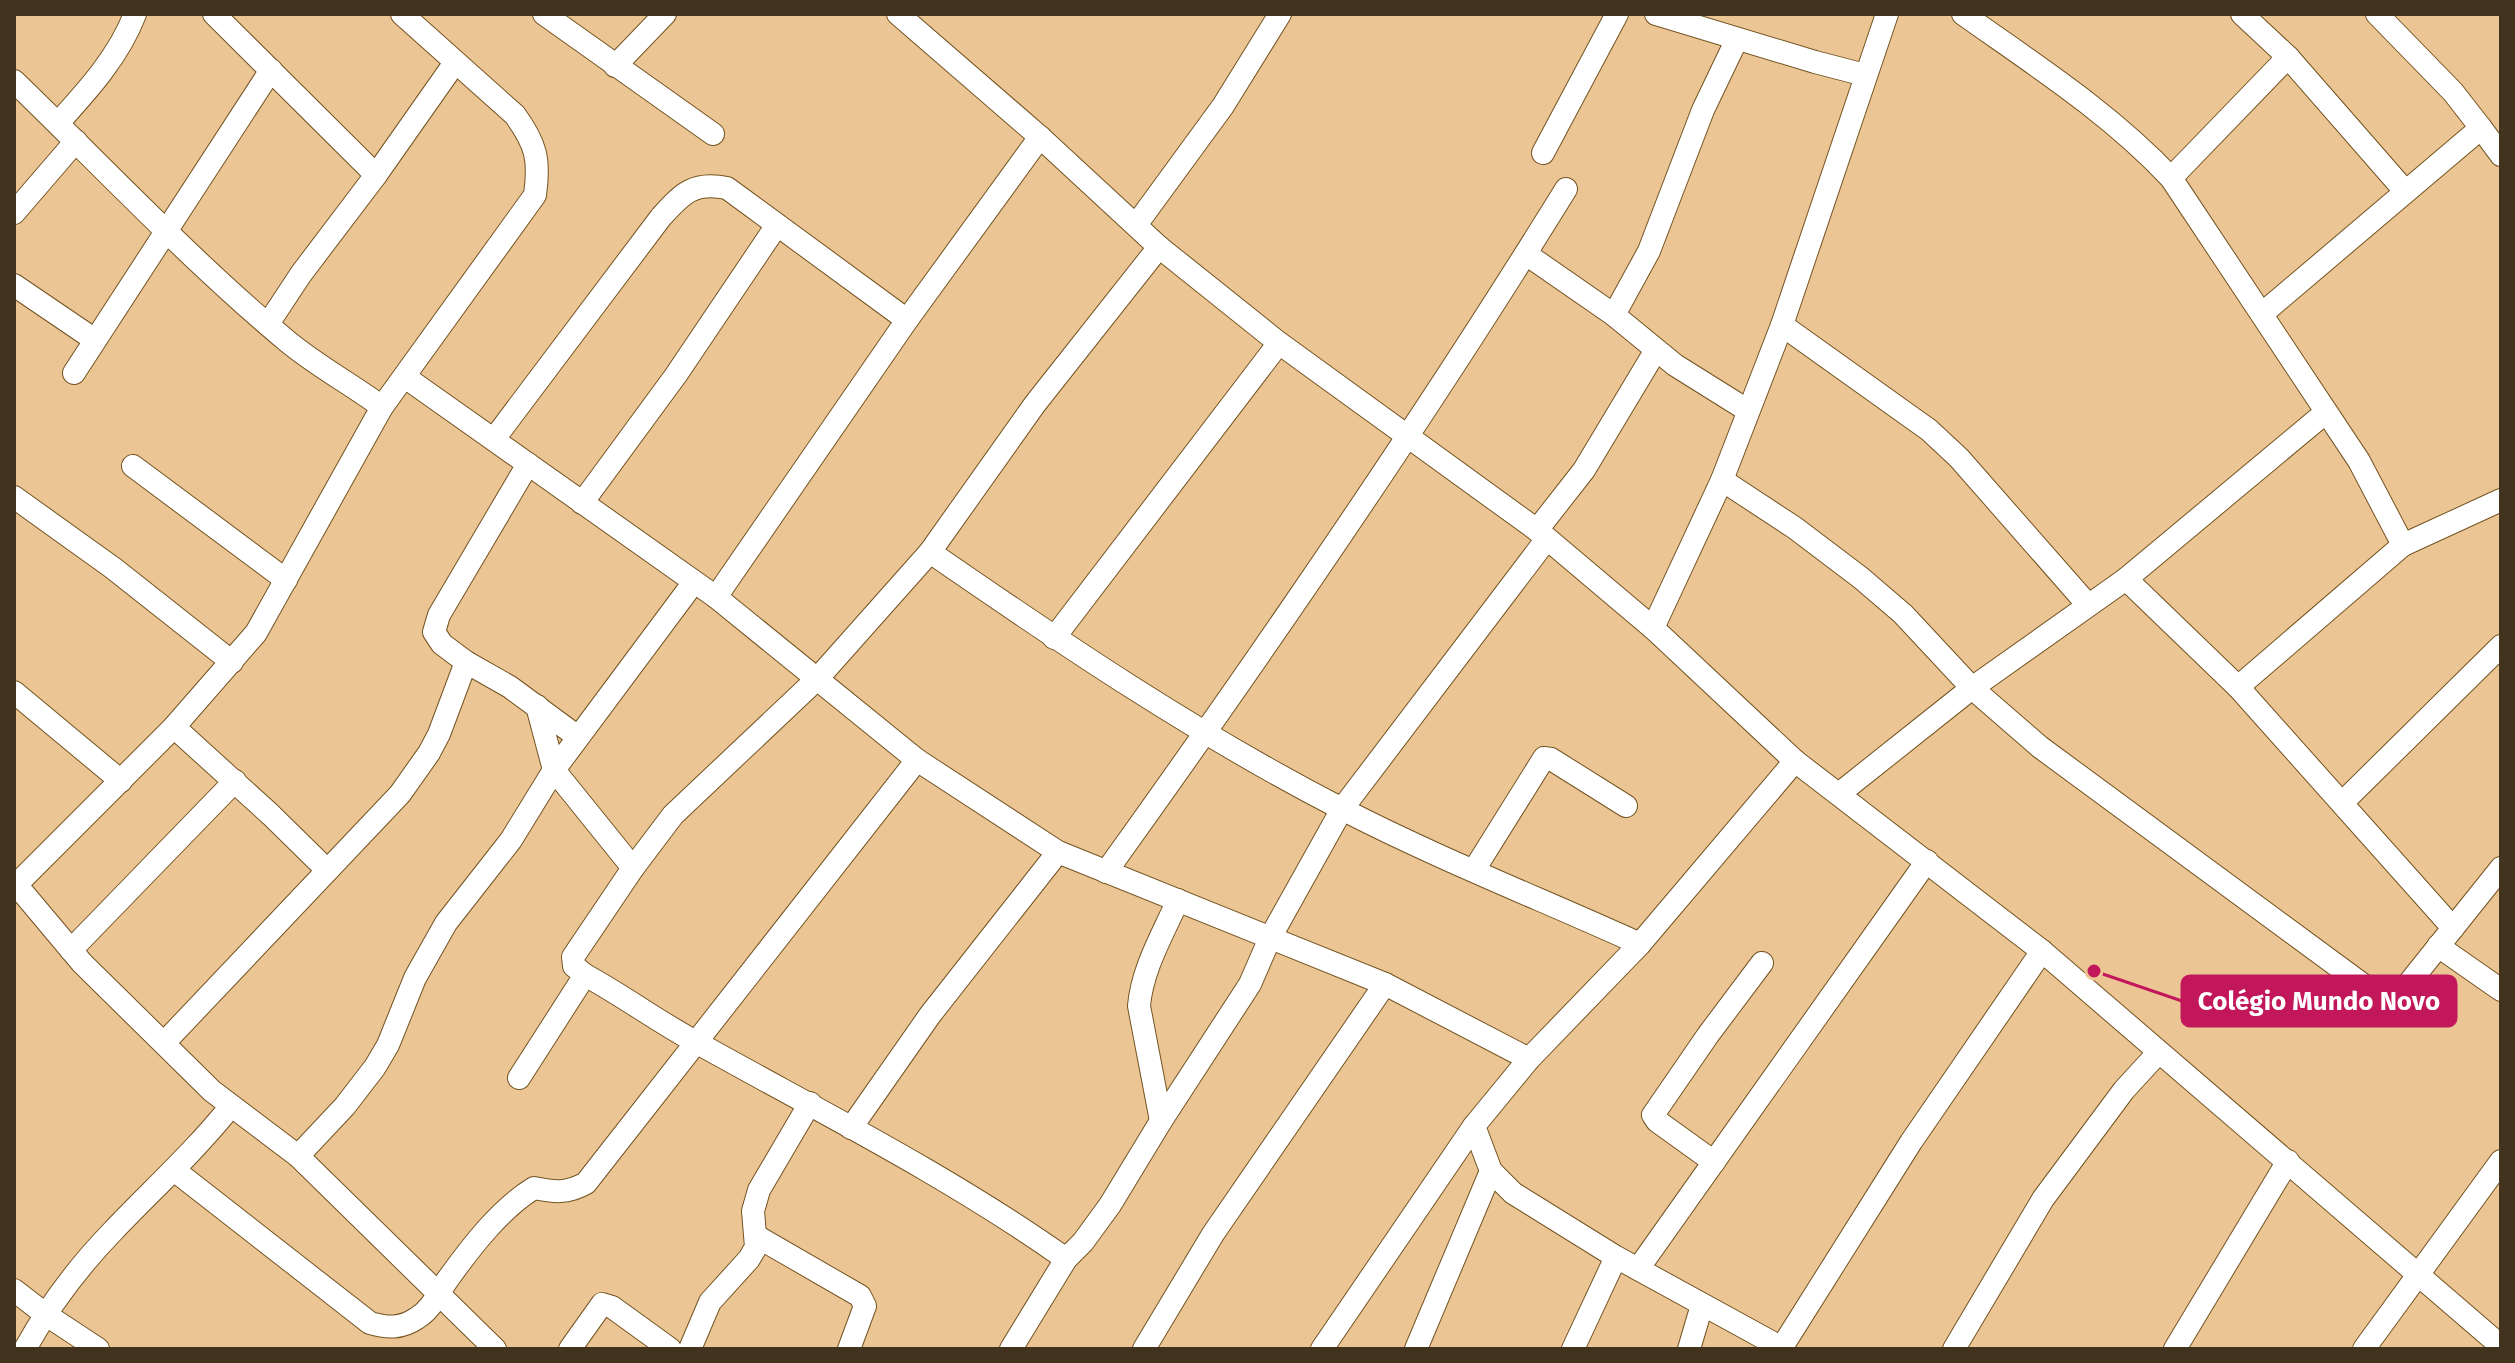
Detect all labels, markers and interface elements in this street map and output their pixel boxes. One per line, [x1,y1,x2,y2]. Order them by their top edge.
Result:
callout: Colégio Mundo Novo [2182,976,2456,1026]
text: Colégio Mundo Novo [2198,986,2440,1017]

